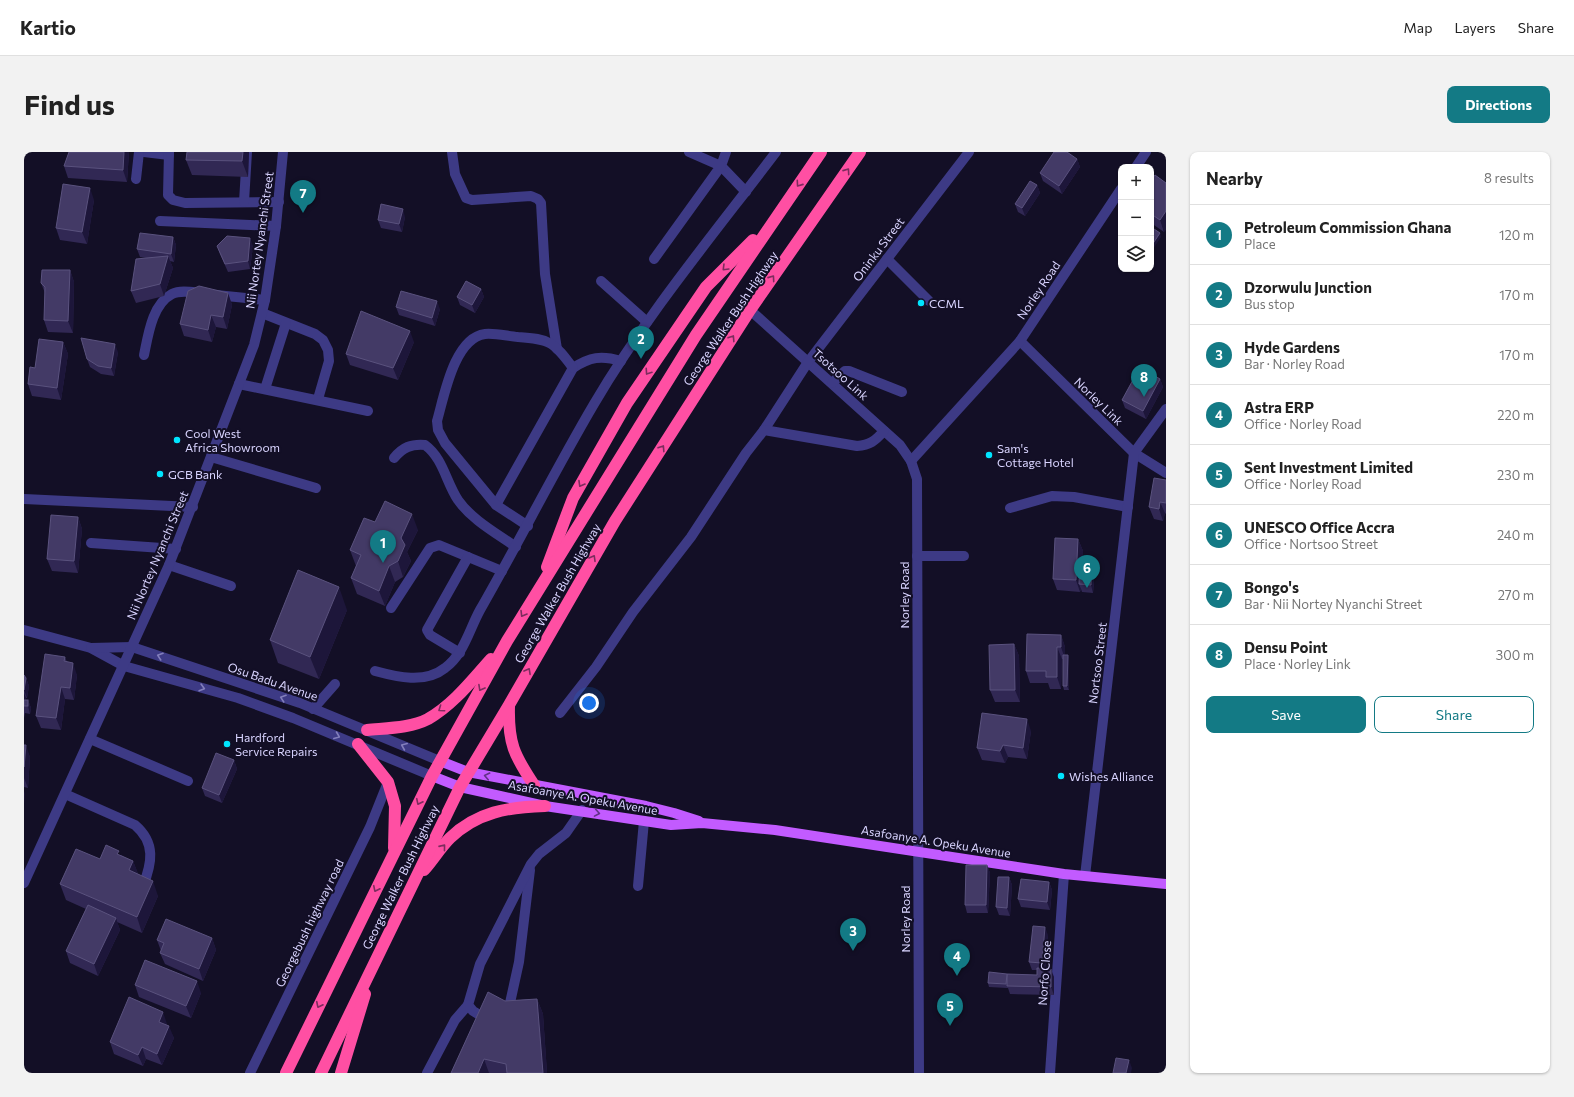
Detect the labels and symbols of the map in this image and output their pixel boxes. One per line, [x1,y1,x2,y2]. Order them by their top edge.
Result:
one-way arrow [842,169,849,176]
street label: Nii Nortey Nyanchi Street [242,170,276,310]
pin: 7 [290,180,316,213]
one-way arrow [796,180,804,187]
street label: Oninku Street [850,214,907,284]
street label: George Walker Bush Highway [680,248,780,388]
street label: Norley Road [1014,258,1063,322]
one-way arrow [722,263,730,271]
one-way arrow [767,275,774,282]
place label: CCML [929,296,964,310]
marker: CCML [916,298,926,308]
pin: 2 [628,326,654,359]
one-way arrow [727,335,734,342]
street label: Tsotsoo Link [810,345,872,403]
pin: 8 [1131,364,1157,397]
one-way arrow [645,368,653,375]
street label: Norley Link [1072,374,1127,428]
place label: Cool West Africa Showroom [185,426,280,454]
marker: Cool West Africa Showroom [172,435,182,445]
place label: Sam's Cottage Hotel [997,441,1074,469]
one-way arrow [657,445,664,452]
marker: Sam's Cottage Hotel [984,450,994,460]
place label: GCB Bank [168,467,223,481]
marker: GCB Bank [155,469,165,479]
one-way arrow [578,480,585,487]
street label: Nii Nortey Nyanchi Street [124,488,191,621]
street label: George Walker Bush Highway [511,521,603,665]
pin: 1 [370,530,396,563]
one-way arrow [589,555,596,562]
pin: 6 [1074,555,1100,588]
street label: Norley Road [897,562,911,628]
one-way arrow [520,610,528,617]
street label: Nortsoo Street [1085,621,1109,705]
one-way arrow [157,652,164,661]
street label: Osu Badu Avenue [226,659,320,703]
one-way arrow [524,668,531,675]
one-way arrow [198,683,205,692]
one-way arrow [478,684,486,691]
your location [579,693,599,713]
one-way arrow [280,694,287,703]
one-way arrow [438,705,445,712]
place label: Hardford Service Repairs [235,730,317,758]
one-way arrow [333,731,341,739]
marker: Hardford Service Repairs [222,739,232,749]
one-way arrow [401,743,409,751]
place label: Wishes Alliance [1069,769,1154,783]
marker: Wishes Alliance [1056,771,1066,781]
one-way arrow [484,772,490,780]
street label: Asafoanye A. Opeku Avenue [507,777,659,817]
one-way arrow [416,798,424,805]
street label: George Walker Bush Highway [359,803,441,951]
one-way arrow [594,808,600,817]
street label: Asafoanye A. Opeku Avenue [860,822,1012,860]
one-way arrow [438,844,445,851]
street label: Georgebush highway road [272,857,346,989]
one-way arrow [374,884,381,892]
street label: Norley Road [898,886,912,952]
pin: 3 [840,918,866,951]
street label: Norfo Close [1035,940,1053,1006]
pin: 4 [944,943,970,976]
pin: 5 [937,993,963,1026]
one-way arrow [316,1001,324,1008]

